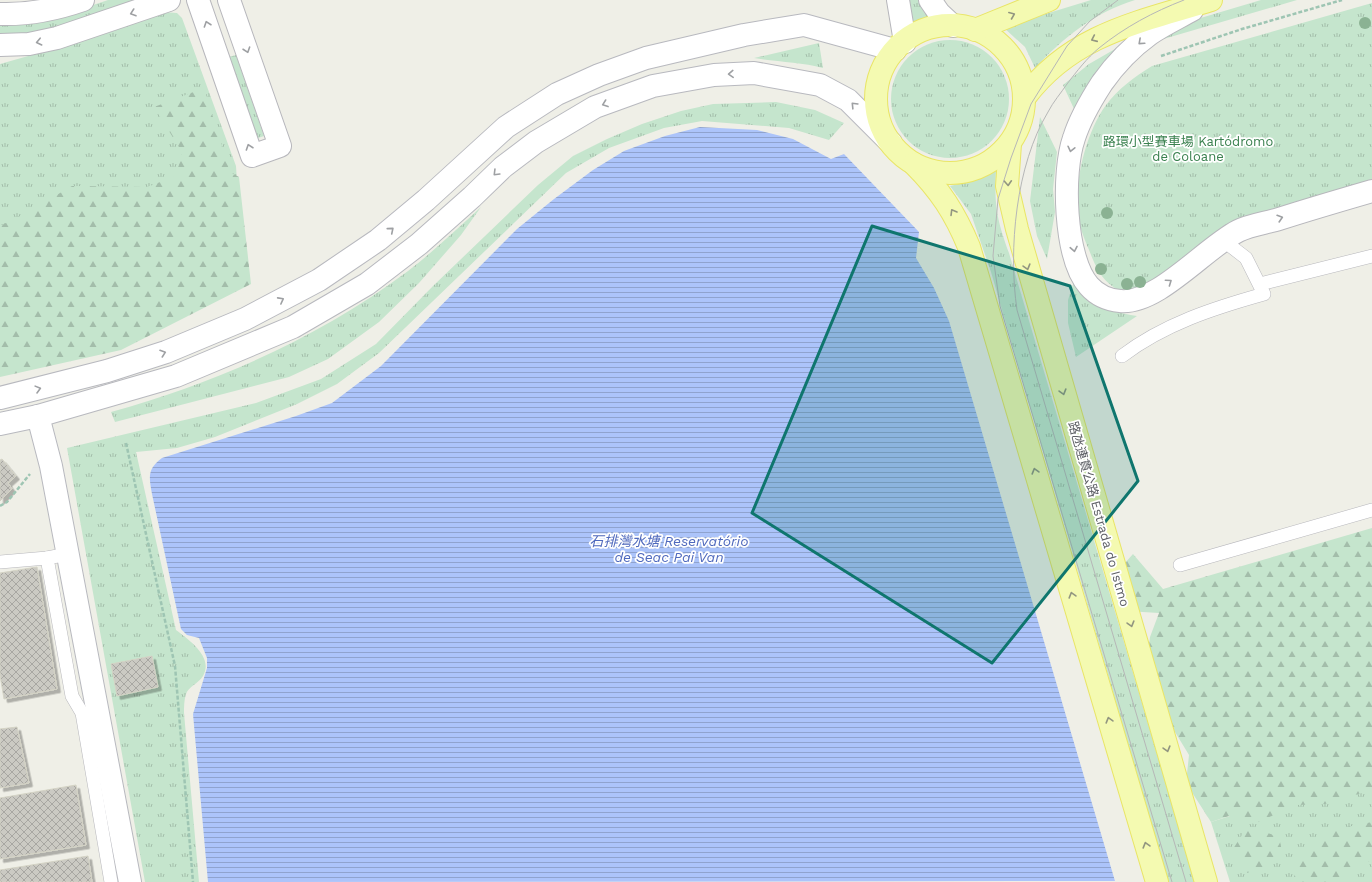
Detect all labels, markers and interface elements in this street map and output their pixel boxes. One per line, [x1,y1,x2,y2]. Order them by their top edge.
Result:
one-way arrow [129,8,136,16]
one-way arrow [1007,12,1015,20]
one-way arrow [203,21,211,28]
one-way arrow [1091,34,1099,42]
one-way arrow [36,37,43,46]
one-way arrow [1138,37,1146,44]
one-way arrow [242,46,250,53]
one-way arrow [728,69,734,78]
one-way arrow [602,99,609,107]
one-way arrow [851,102,859,110]
park label: 路環小型賽車場 Kartódromo de Coloane [1103,134,1273,164]
one-way arrow [245,144,254,151]
one-way arrow [1068,146,1076,152]
one-way arrow [493,168,501,176]
one-way arrow [1003,180,1012,186]
one-way arrow [950,209,957,216]
one-way arrow [1276,214,1283,223]
one-way arrow [386,227,393,234]
one-way arrow [1069,245,1078,252]
one-way arrow [1022,263,1031,270]
one-way arrow [1164,280,1171,287]
one-way arrow [277,297,284,304]
one-way arrow [159,349,166,357]
one-way arrow [35,386,41,394]
one-way arrow [1058,388,1067,395]
street label: 路氹連貫公路 Estrada do Istmo [1065,420,1133,608]
one-way arrow [1031,467,1040,474]
water label: 石排灣水塘 Reservatório de Seac Pai Van [590,533,749,565]
one-way arrow [1068,592,1077,599]
one-way arrow [1126,620,1135,627]
one-way arrow [1105,717,1114,724]
one-way arrow [1162,745,1171,752]
one-way arrow [1142,841,1151,848]

